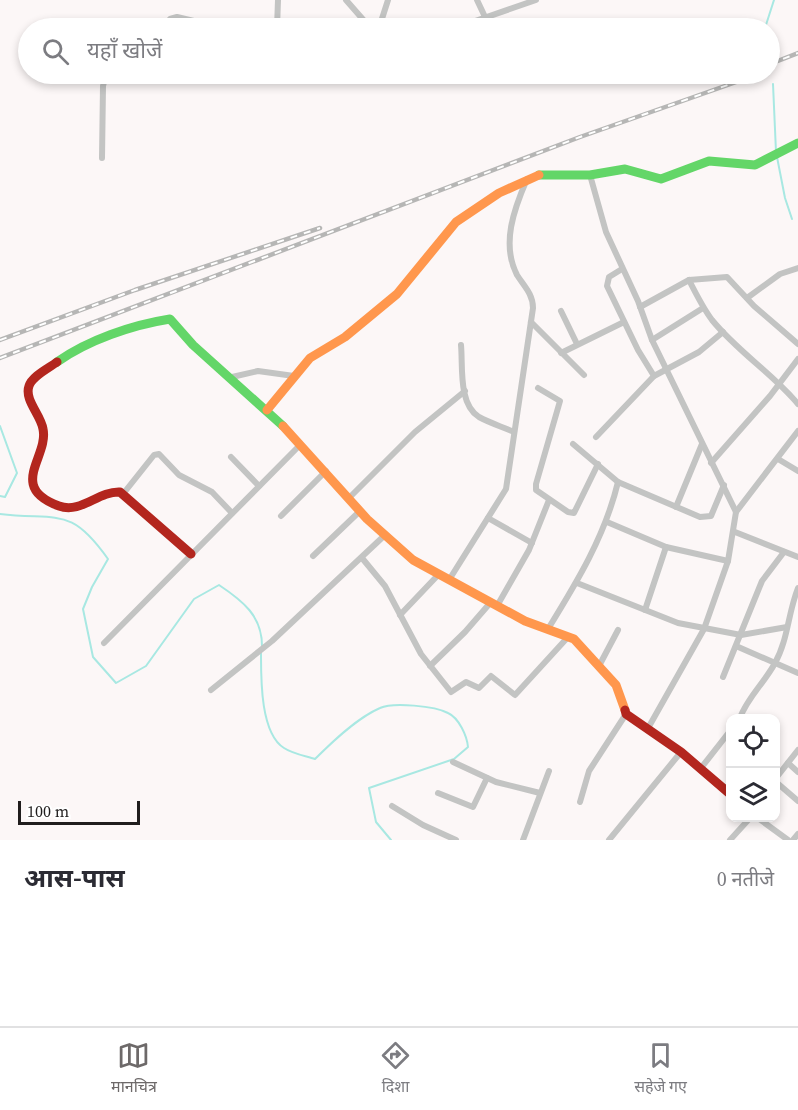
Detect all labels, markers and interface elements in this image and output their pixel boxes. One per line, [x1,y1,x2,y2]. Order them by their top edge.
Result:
search box [18,18,780,84]
icon: search [39,35,72,68]
text: यहाँ खोजें [87,35,162,65]
map controls [726,714,780,822]
button: locate [726,714,780,768]
button: layers [726,768,780,822]
scale bar [18,798,140,826]
text: 100 m [27,800,69,822]
text: आस-पास [24,860,125,896]
text: 0 नतीजे [717,865,774,893]
tab: मानचित्र [111,1039,157,1099]
tab: दिशा [379,1039,412,1099]
tab: सहेजे गए [634,1039,687,1099]

